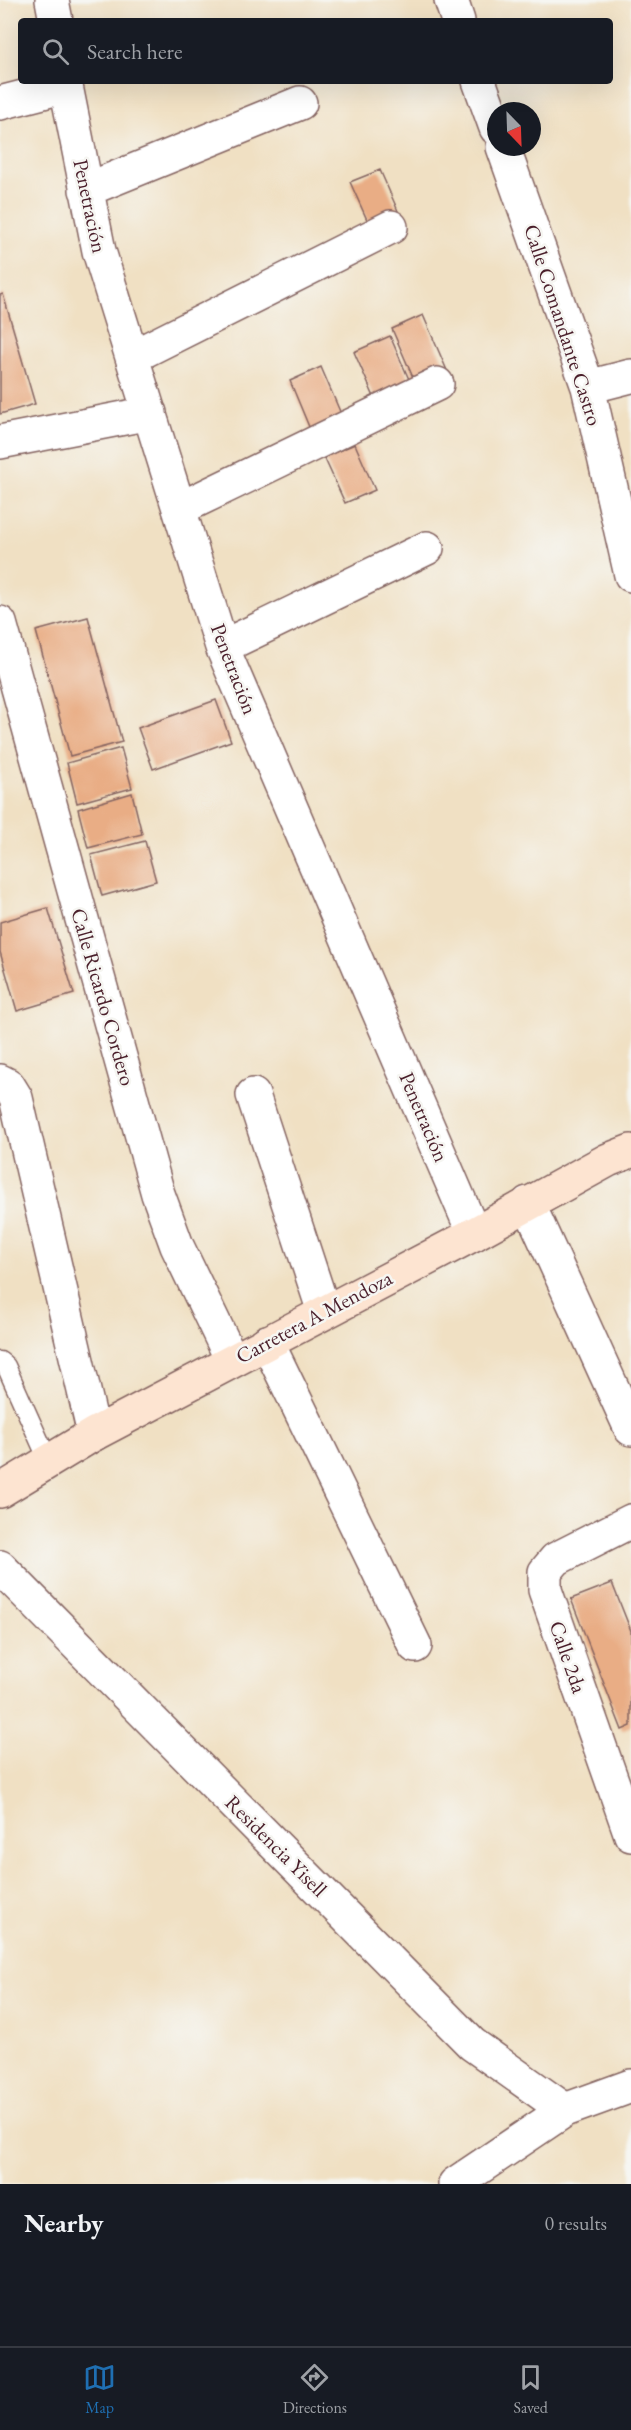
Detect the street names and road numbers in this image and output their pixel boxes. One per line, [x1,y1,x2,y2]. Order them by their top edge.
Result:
street label: Penetración [67,157,114,255]
street label: Calle Comandante Castro [518,221,609,429]
street label: Penetración [205,620,264,718]
street label: Calle Ricardo Cordero [65,905,142,1089]
street label: Penetración [393,1068,455,1166]
street label: Carretera A Mendoza [231,1264,397,1369]
street label: Calle 2da [544,1617,594,1697]
street label: Residencia Yisell [220,1789,333,1902]

